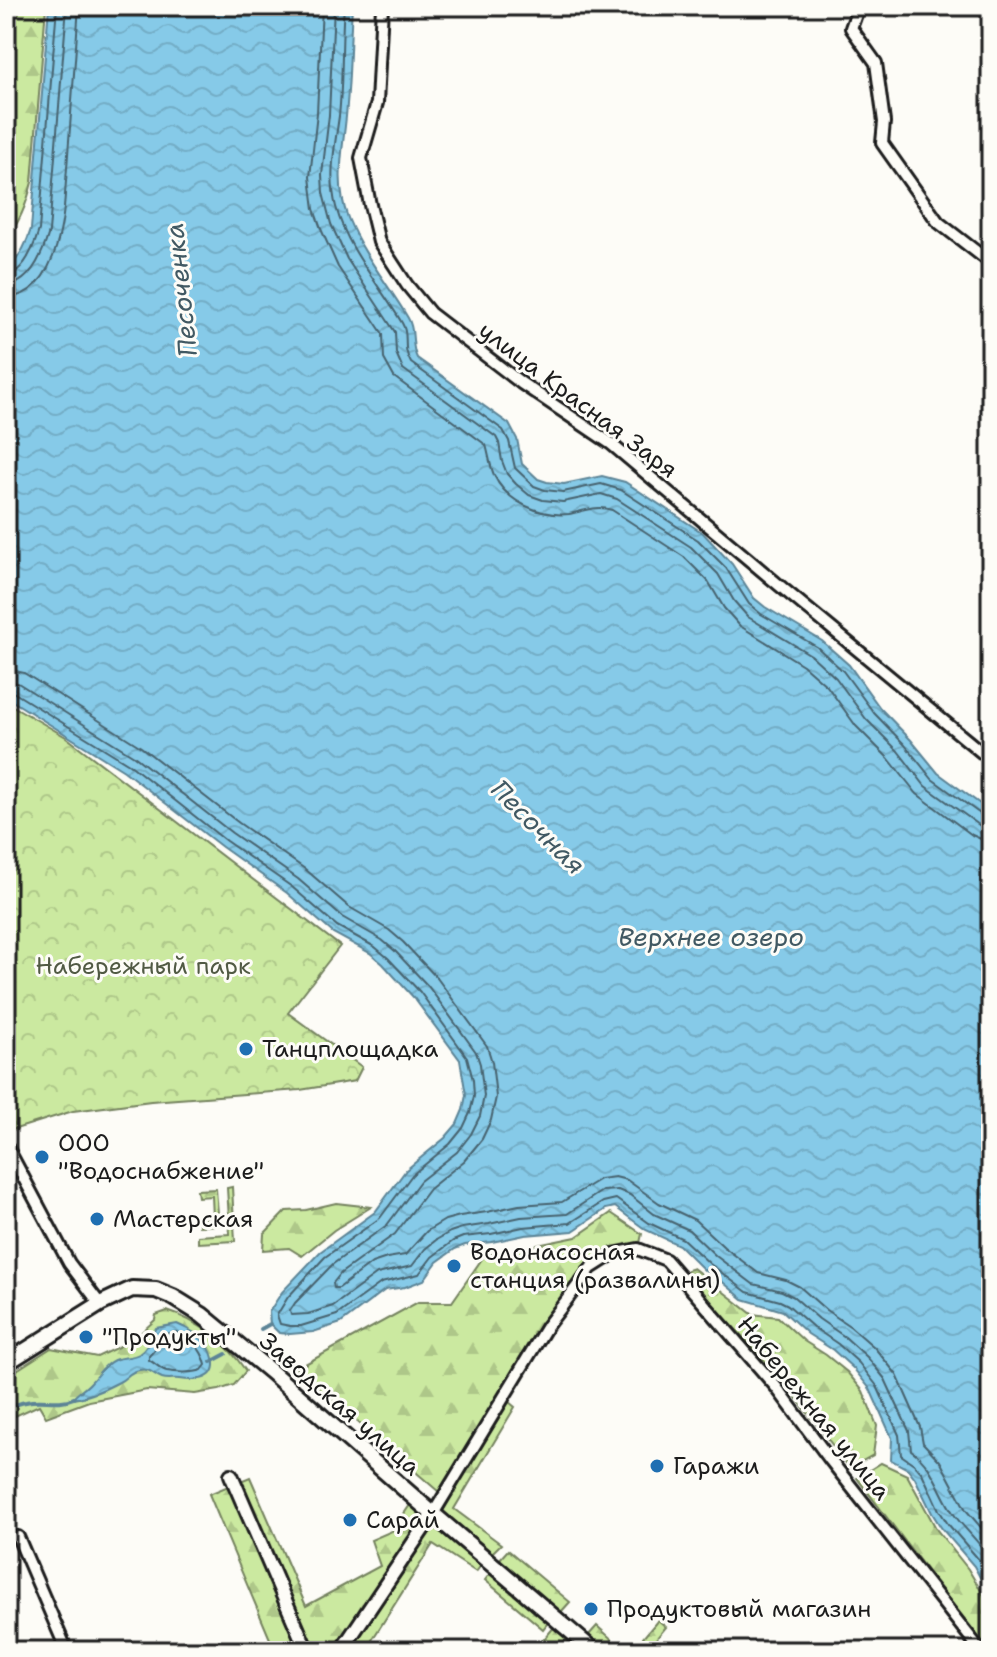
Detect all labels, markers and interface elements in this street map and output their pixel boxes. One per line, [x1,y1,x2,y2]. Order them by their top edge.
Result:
water label: Песоченка [156,221,205,359]
street label: улица Красная Заря [472,315,684,485]
water label: Песочная [483,772,593,882]
water label: Верхнее озеро [618,919,804,954]
park label: Набережный парк [35,950,251,982]
place label: Танцплощадка [262,1033,438,1065]
marker: Танцплощадка [237,1040,255,1058]
place label: ООО "Водоснабжение" [58,1127,264,1187]
marker: ООО "Водоснабжение" [33,1148,51,1166]
place label: Мастерская [113,1203,253,1235]
marker: Мастерская [88,1210,106,1228]
place label: Водонасосная станция (развалины) [470,1236,720,1296]
marker: Водонасосная станция (развалины) [445,1257,463,1275]
street label: Набережная улица [730,1309,898,1507]
place label: "Продукты" [102,1321,236,1353]
street label: Заводская улица [253,1325,427,1483]
marker: "Продукты" [77,1328,95,1346]
place label: Гаражи [673,1450,760,1482]
marker: Гаражи [648,1457,666,1475]
place label: Сарай [366,1504,439,1536]
marker: Сарай [341,1511,359,1529]
place label: Продуктовый магазин [607,1593,871,1625]
marker: Продуктовый магазин [582,1600,600,1618]

